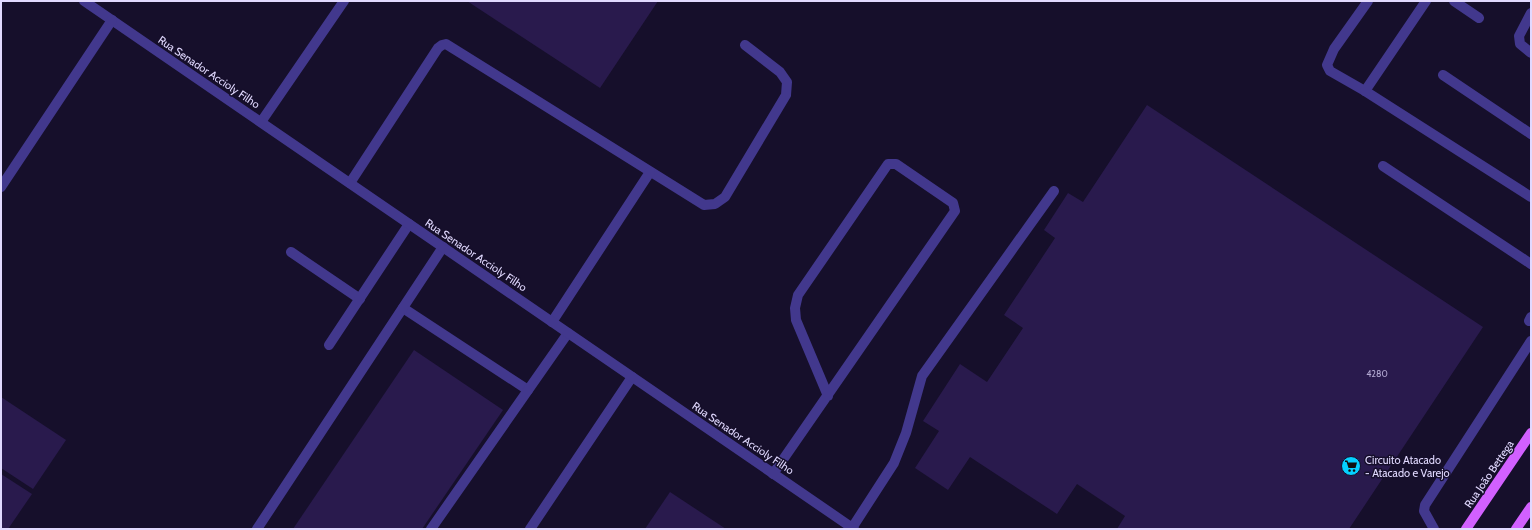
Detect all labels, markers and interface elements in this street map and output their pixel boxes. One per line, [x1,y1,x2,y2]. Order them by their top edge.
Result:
street label: Rua Senador Accioly Filho [155,33,263,111]
street label: Rua Senador Accioly Filho [422,216,530,294]
house number: 4280 [1366,368,1388,379]
street label: Rua Senador Accioly Filho [689,399,797,477]
street label: Rua João Bettega [1461,437,1517,510]
place label: Circuito Atacado - Atacado e Varejo [1365,453,1450,480]
supermarket icon: Circuito Atacado - Atacado e Varejo [1340,455,1362,477]

